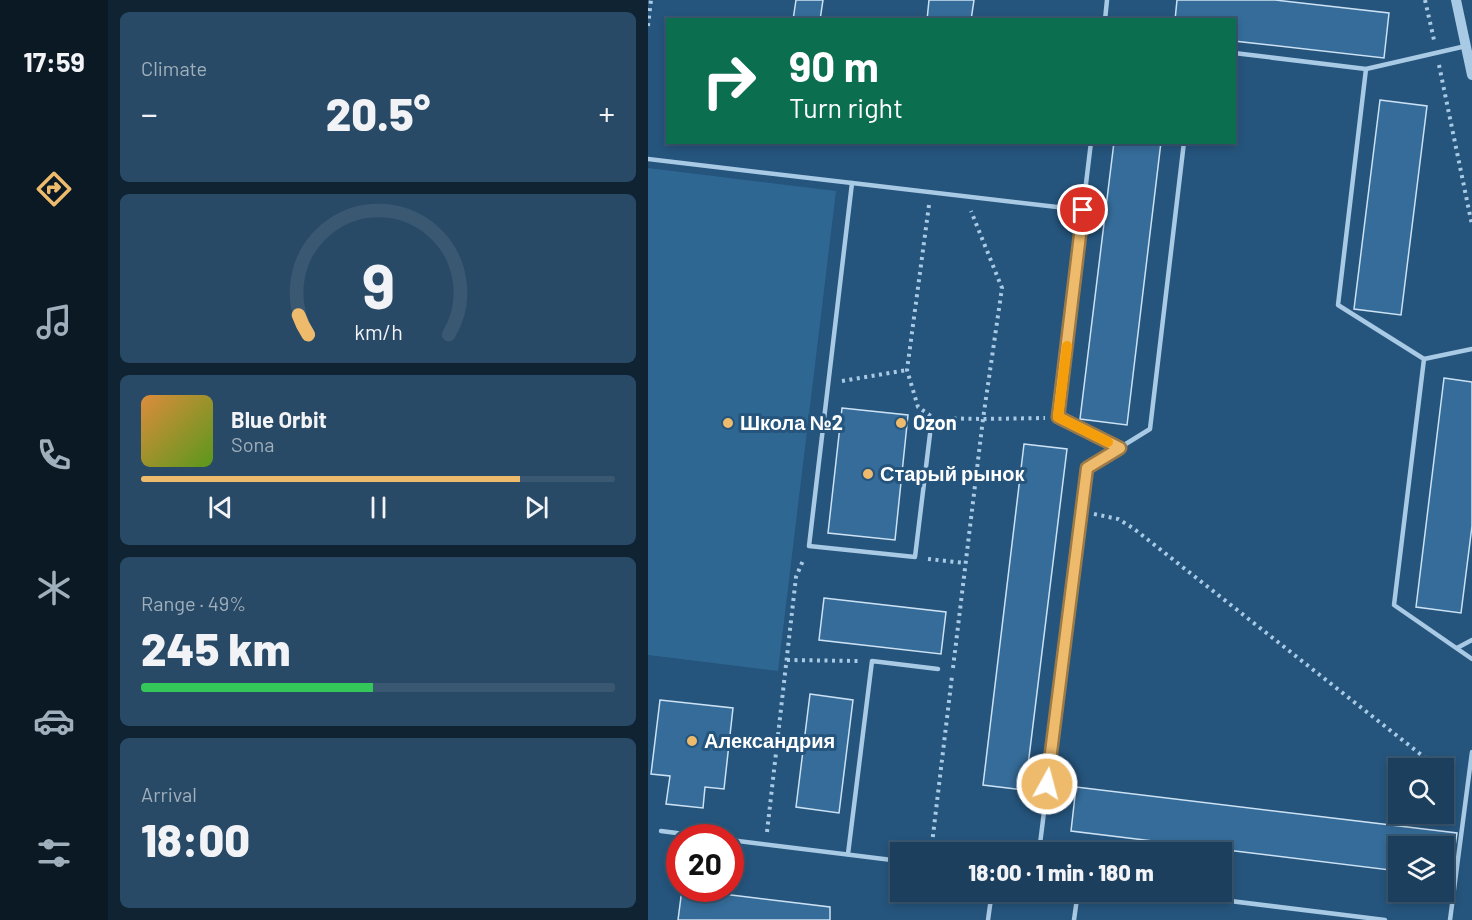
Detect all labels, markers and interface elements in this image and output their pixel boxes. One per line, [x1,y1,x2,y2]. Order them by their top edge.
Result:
text: 90 m [789,40,879,90]
icon: right [690,42,768,120]
text: 17:59 [23,45,85,77]
text: Climate [141,56,207,80]
text: 20.5° [326,86,430,140]
text: Turn right [789,91,903,123]
text: − [141,93,158,133]
text: + [599,93,615,133]
icon: directions [33,168,75,210]
pin [1057,184,1108,235]
icon: arrive [1066,193,1099,226]
text: 9 [361,248,395,322]
icon: music [33,301,75,343]
text: km/h [354,320,402,345]
text: Blue Orbit [231,406,327,432]
place label: Школа №2 [740,410,843,434]
place label: Ozon [913,410,957,434]
marker: Школа №2 [721,416,735,430]
marker: Ozon [894,416,908,430]
text: Sona [231,432,275,456]
icon: phone [33,434,75,476]
place label: Старый рынок [880,461,1026,485]
marker: Старый рынок [861,467,875,481]
icon: previous [204,491,237,524]
icon: pause [362,491,395,524]
icon: next [520,491,553,524]
icon: climate [33,567,75,609]
text: Range · 49% [141,591,246,615]
text: 245 km [141,621,291,675]
icon: car [33,700,75,742]
place label: Александрия [704,728,835,752]
marker: Александрия [685,734,699,748]
position arrow [1015,752,1079,816]
map controls [1388,758,1454,902]
button: search [1388,758,1454,824]
text: Arrival [141,782,197,806]
text: 18:00 [141,812,250,866]
speed limit sign: 20 [666,824,744,902]
icon: filters [33,832,75,874]
button: layers [1388,836,1454,902]
text: 18:00 · 1 min · 180 m [968,859,1154,885]

